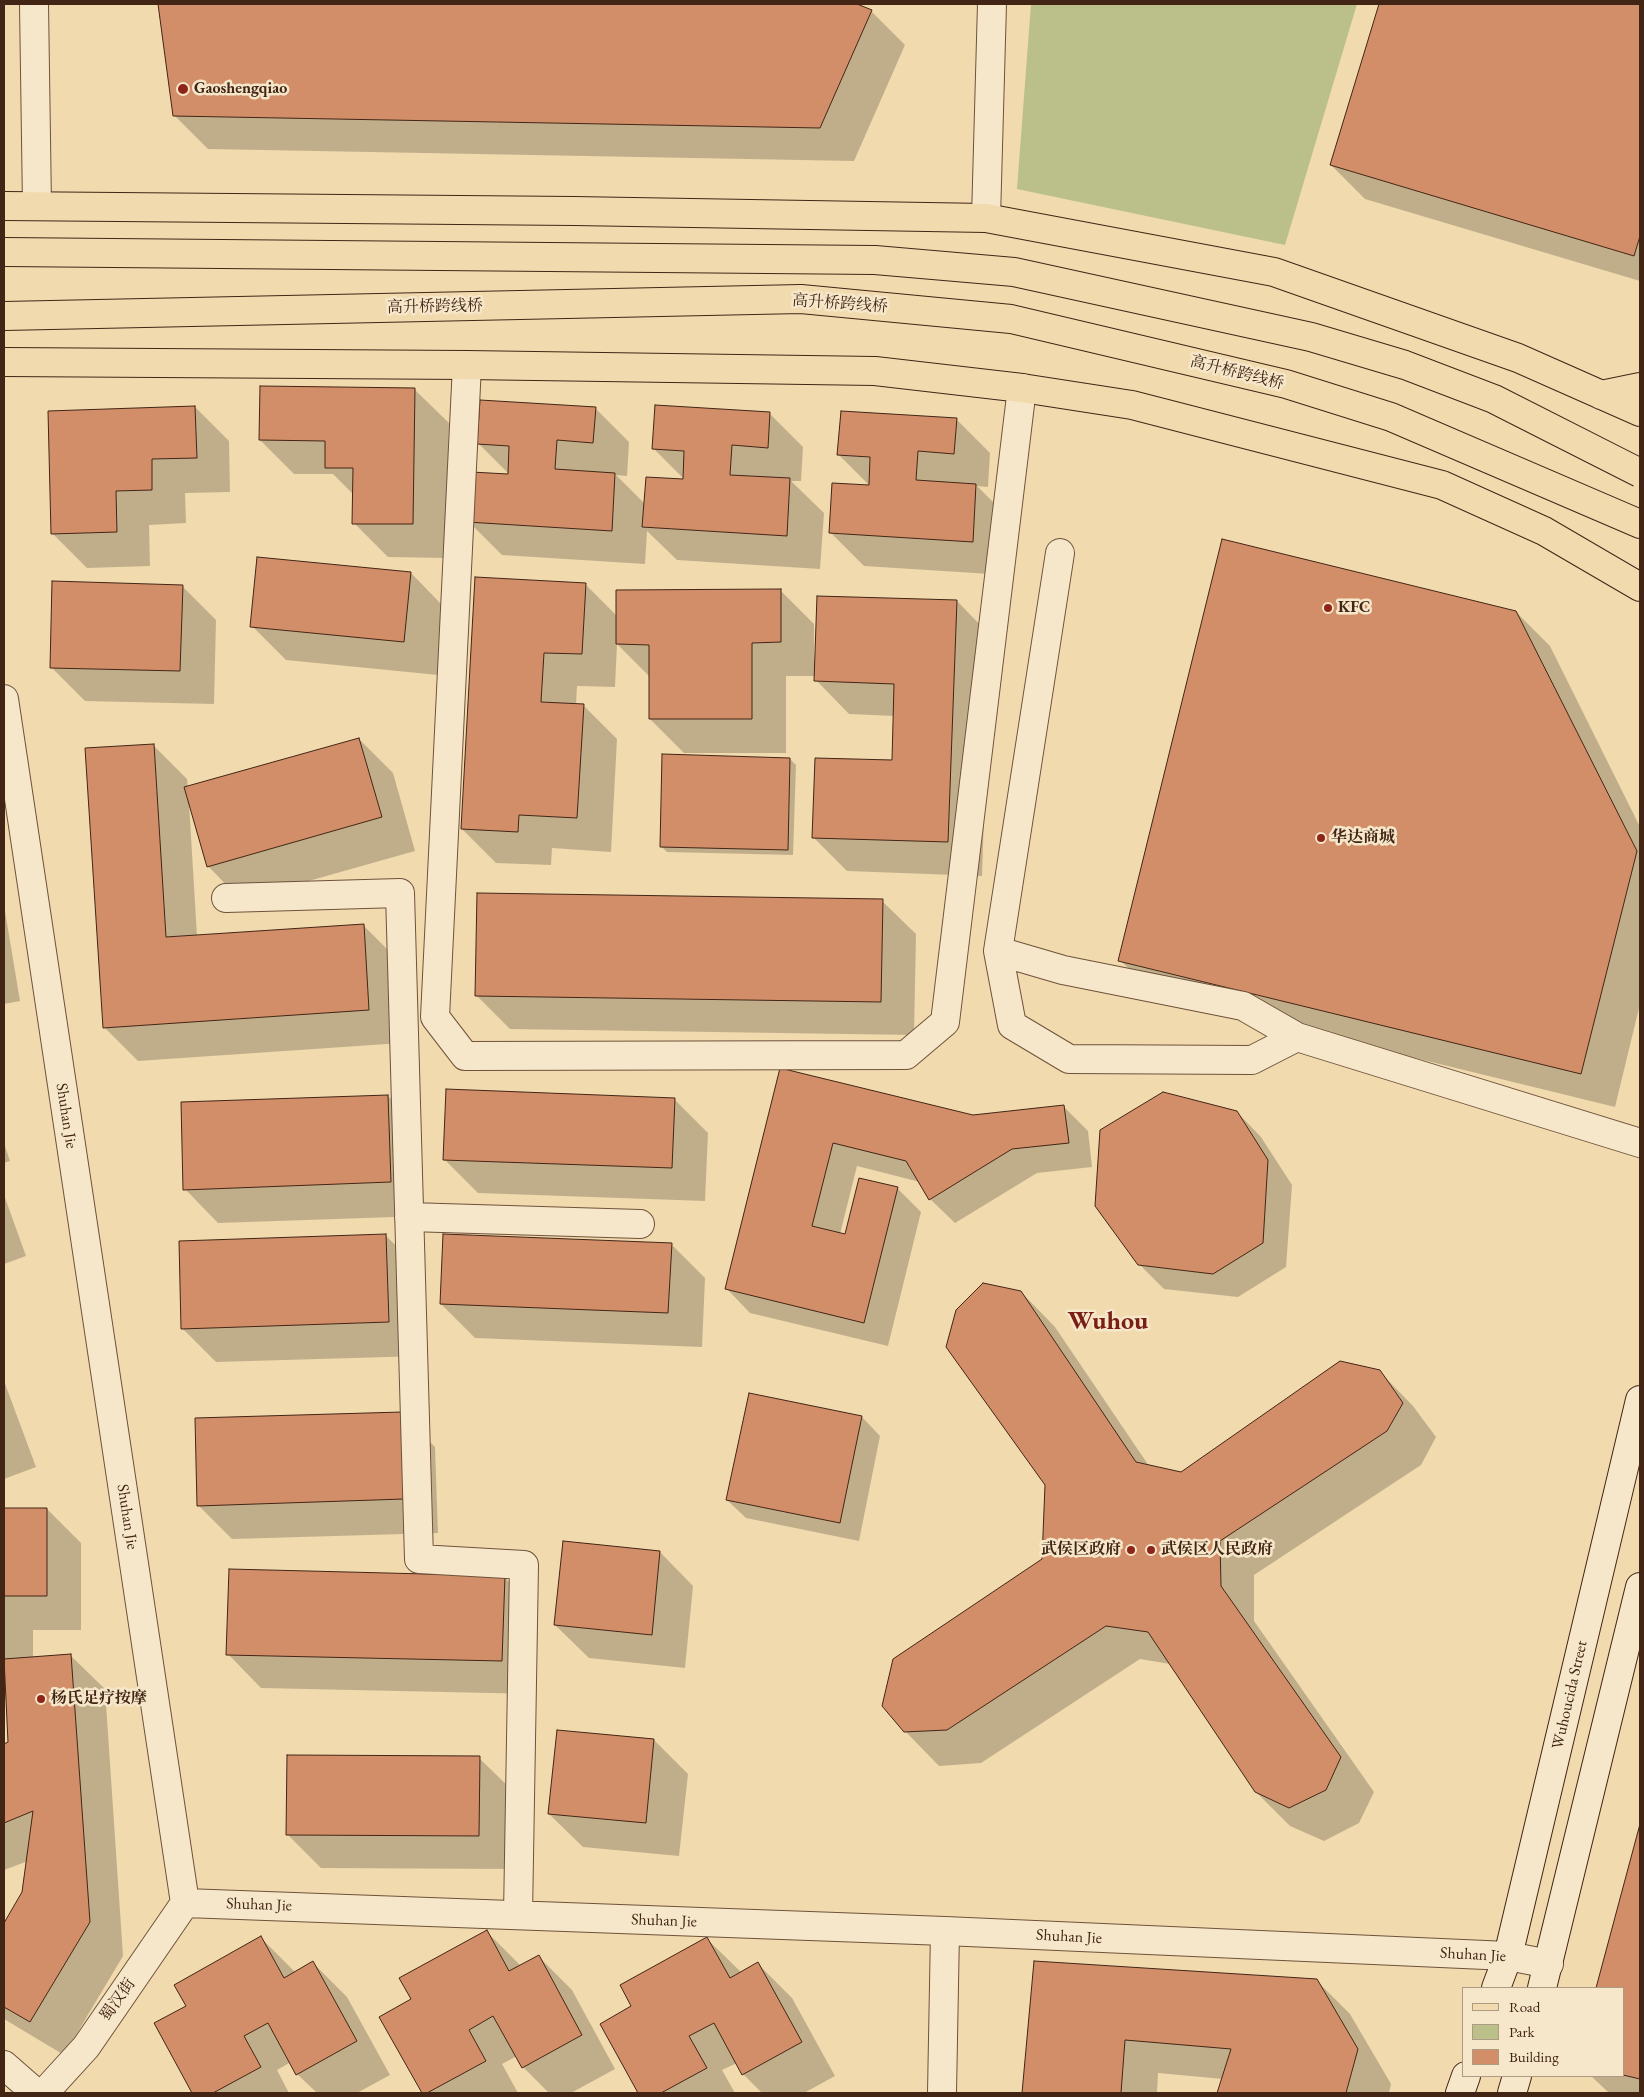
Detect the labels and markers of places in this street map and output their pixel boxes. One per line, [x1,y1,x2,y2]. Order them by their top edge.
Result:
place label: Gaoshengqiao [194,79,287,99]
marker: Gaoshengqiao [176,82,190,96]
place label: KFC [1338,598,1370,618]
marker: KFC [1322,602,1334,614]
place label: 华达商城 [1331,828,1395,848]
marker: 华达商城 [1315,832,1327,844]
place label: 武侯区政府 [1041,1540,1121,1560]
place label: 武侯区人民政府 [1161,1540,1273,1560]
marker: 武侯区政府 [1125,1544,1137,1556]
marker: 武侯区人民政府 [1145,1544,1157,1556]
place label: 杨氏足疗按摩 [51,1689,147,1709]
marker: 杨氏足疗按摩 [35,1693,47,1705]

